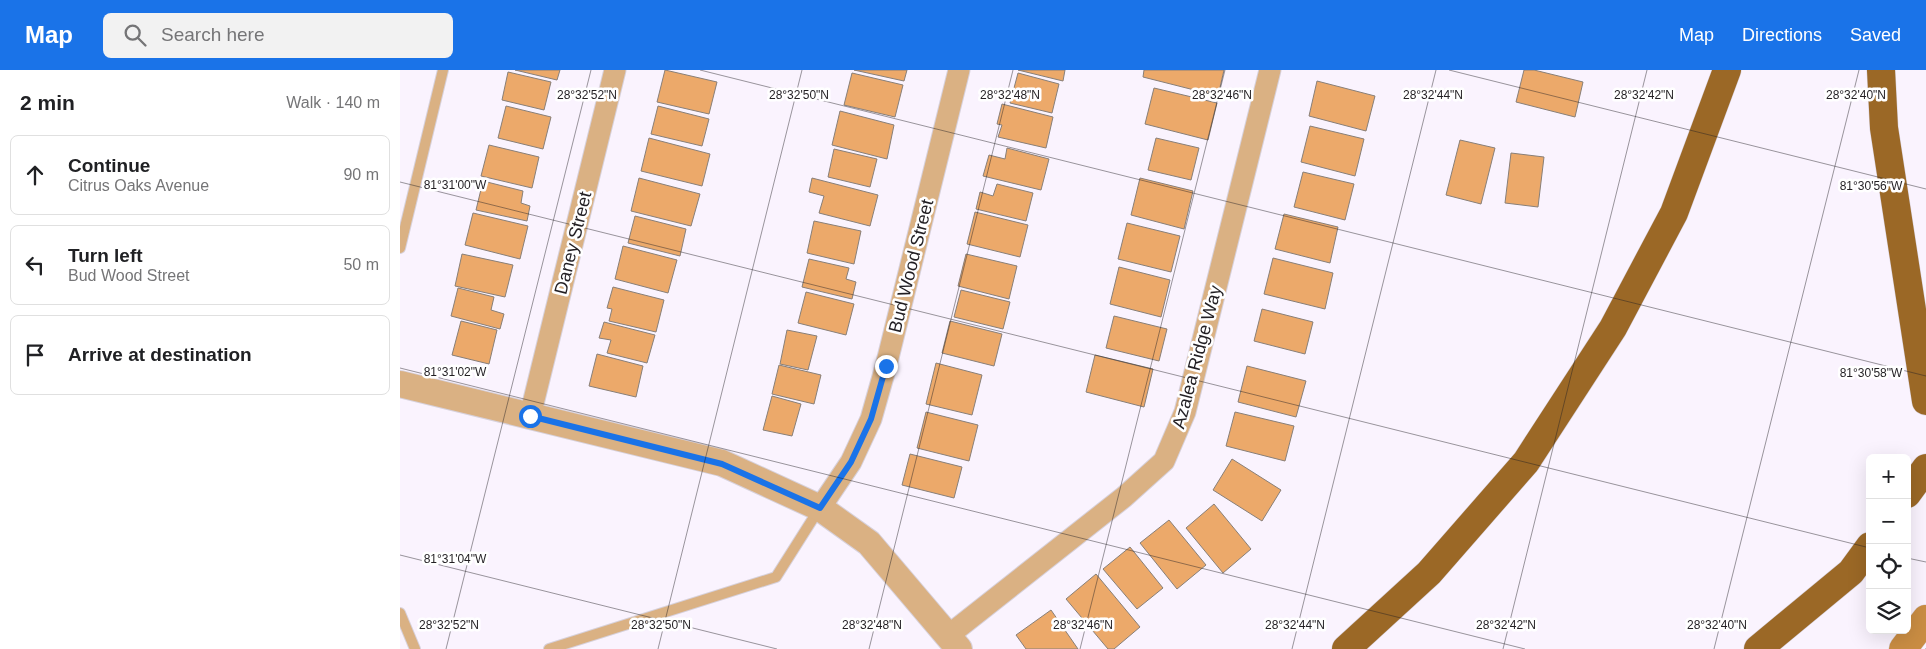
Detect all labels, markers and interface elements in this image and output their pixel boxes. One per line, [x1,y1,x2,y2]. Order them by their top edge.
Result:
search box [103,13,453,58]
text: Map [25,21,73,48]
icon: search [121,21,149,49]
text: Search here [161,24,265,45]
text: Map [1679,25,1714,45]
text: Directions [1742,25,1822,45]
text: Saved [1850,25,1901,45]
text: 28°32'52"N [557,88,617,102]
text: 28°32'50"N [769,88,829,102]
text: 28°32'48"N [980,88,1040,102]
text: 28°32'46"N [1192,88,1252,102]
text: 28°32'44"N [1403,88,1463,102]
text: 28°32'42"N [1614,88,1674,102]
text: 28°32'40"N [1826,88,1886,102]
text: 2 min [20,91,75,114]
text: Walk · 140 m [286,94,380,111]
text: Continue [68,155,150,176]
icon: ahead [21,161,49,189]
text: 90 m [343,166,379,183]
text: Citrus Oaks Avenue [68,177,209,194]
text: 81°31'00"W [424,178,487,192]
text: 81°30'56"W [1840,179,1903,193]
street label: Daney Street [551,190,595,296]
street label: Bud Wood Street [885,197,937,335]
text: Turn left [68,245,143,266]
icon: left [21,251,49,279]
text: 50 m [343,256,379,273]
text: Bud Wood Street [68,267,190,284]
street label: Azalea Ridge Way [1168,283,1226,431]
icon: arrive [21,341,49,369]
text: Arrive at destination [68,344,252,365]
route end [875,355,898,378]
text: 81°31'02"W [424,365,487,379]
text: 81°30'58"W [1840,366,1903,380]
route start [519,405,542,428]
map controls [1866,454,1911,634]
button: + [1866,454,1911,499]
button: − [1866,499,1911,544]
button: locate [1866,544,1911,589]
text: 81°31'04"W [424,552,487,566]
button: layers [1866,589,1911,634]
text: 28°32'52"N [419,618,479,632]
text: 28°32'50"N [631,618,691,632]
text: 28°32'48"N [842,618,902,632]
text: 28°32'46"N [1053,618,1113,632]
text: 28°32'44"N [1265,618,1325,632]
text: 28°32'42"N [1476,618,1536,632]
text: 28°32'40"N [1687,618,1747,632]

